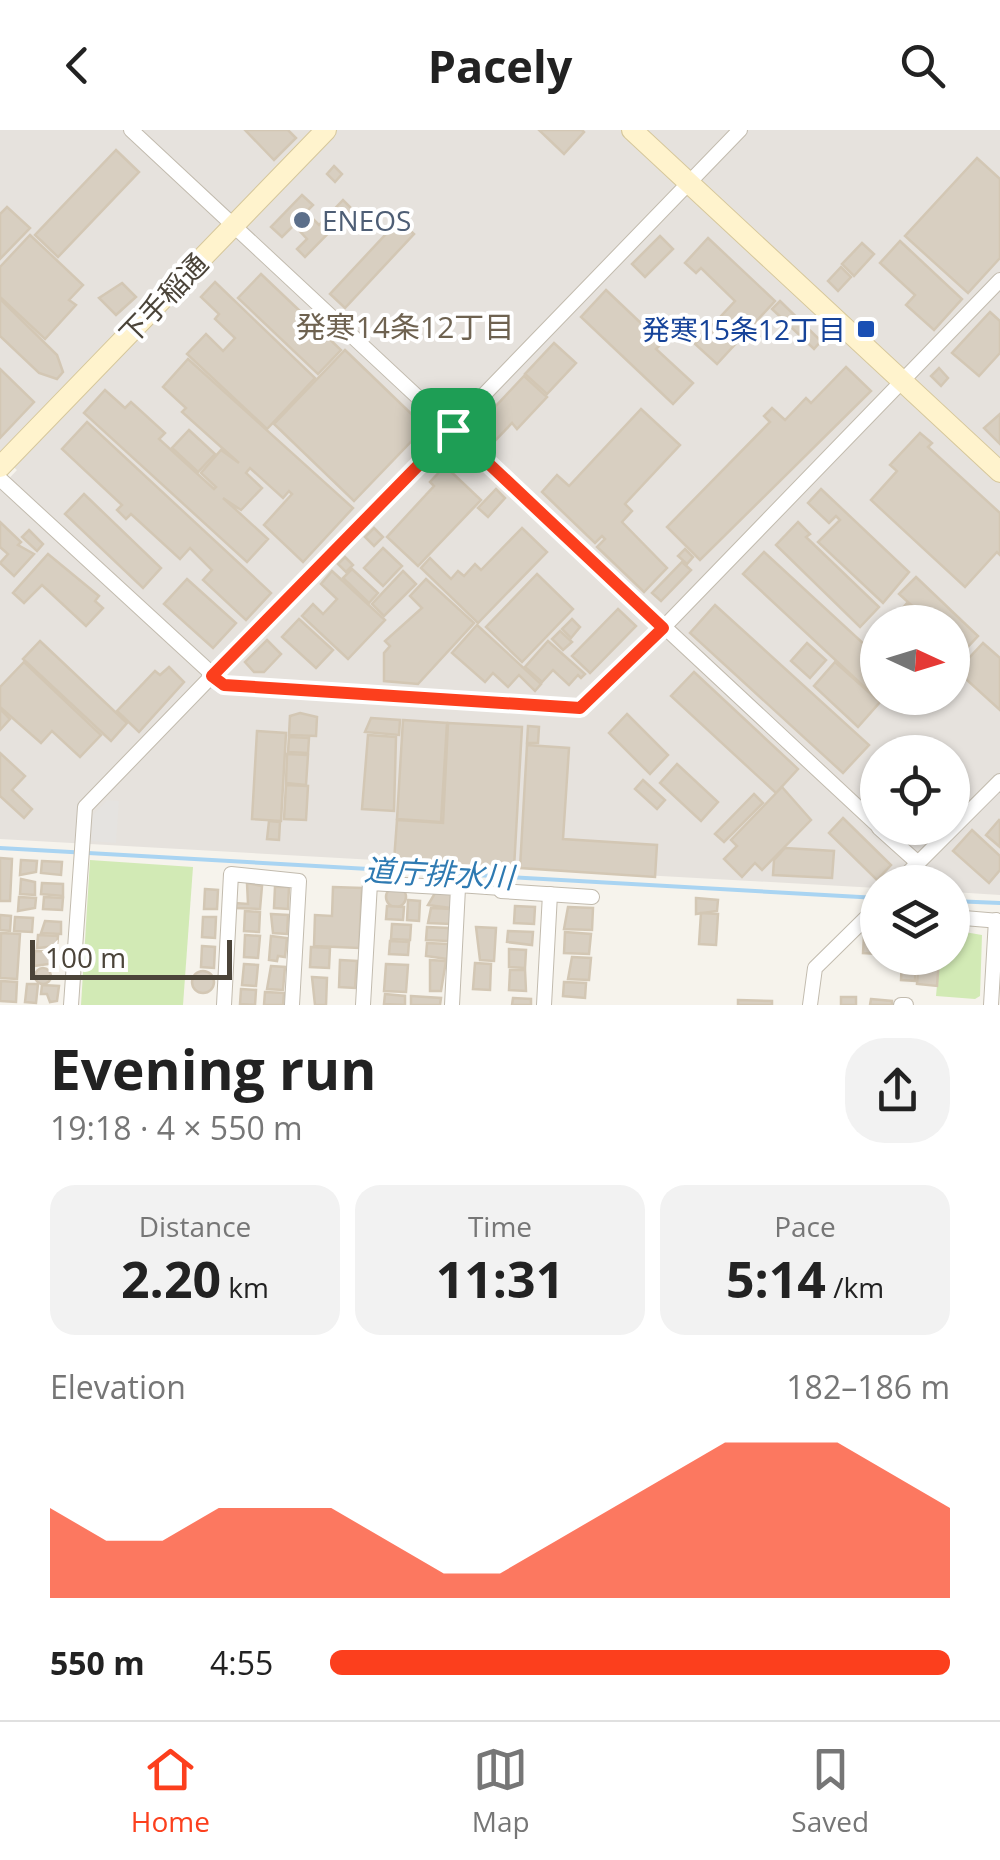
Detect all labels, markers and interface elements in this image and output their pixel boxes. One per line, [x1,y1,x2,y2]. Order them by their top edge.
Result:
text: Pacely [428,35,572,96]
icon: back [50,38,105,93]
icon: search [895,38,950,93]
place label: ENEOS [322,201,411,239]
marker: ENEOS [291,209,313,231]
street label: 下手稲通 [110,245,216,351]
district label: 発寒14条12丁目 [296,306,514,347]
place label: 発寒15条12丁目 [642,310,846,348]
marker: 発寒15条12丁目 [855,318,877,340]
pin [411,388,496,473]
icon: arrive [426,403,481,458]
north arrow [860,605,970,715]
map controls [860,605,970,975]
button: locate [860,735,970,845]
water label: 道庁排水川 [363,849,518,898]
button: layers [860,865,970,975]
scale bar [30,935,232,980]
text: 100 m [45,938,126,976]
text: Evening run [50,1031,376,1106]
button: share [845,1038,950,1143]
text: 19:18 · 4 × 550 m [50,1106,303,1149]
text: Distance [139,1207,251,1245]
text: Time [468,1207,532,1245]
text: Pace [774,1207,836,1245]
text: 2.20 [121,1245,221,1313]
text: 11:31 [436,1245,564,1313]
text: 5:14 [726,1245,826,1313]
text: km [221,1268,269,1306]
text: /km [826,1268,884,1306]
text: Elevation [50,1365,186,1408]
text: 182–186 m [786,1365,950,1408]
text: 550 m [50,1641,145,1684]
text: 4:55 [210,1641,273,1684]
tab: Home [131,1742,210,1840]
tab: Map [472,1742,530,1840]
tab: Saved [791,1742,869,1840]

